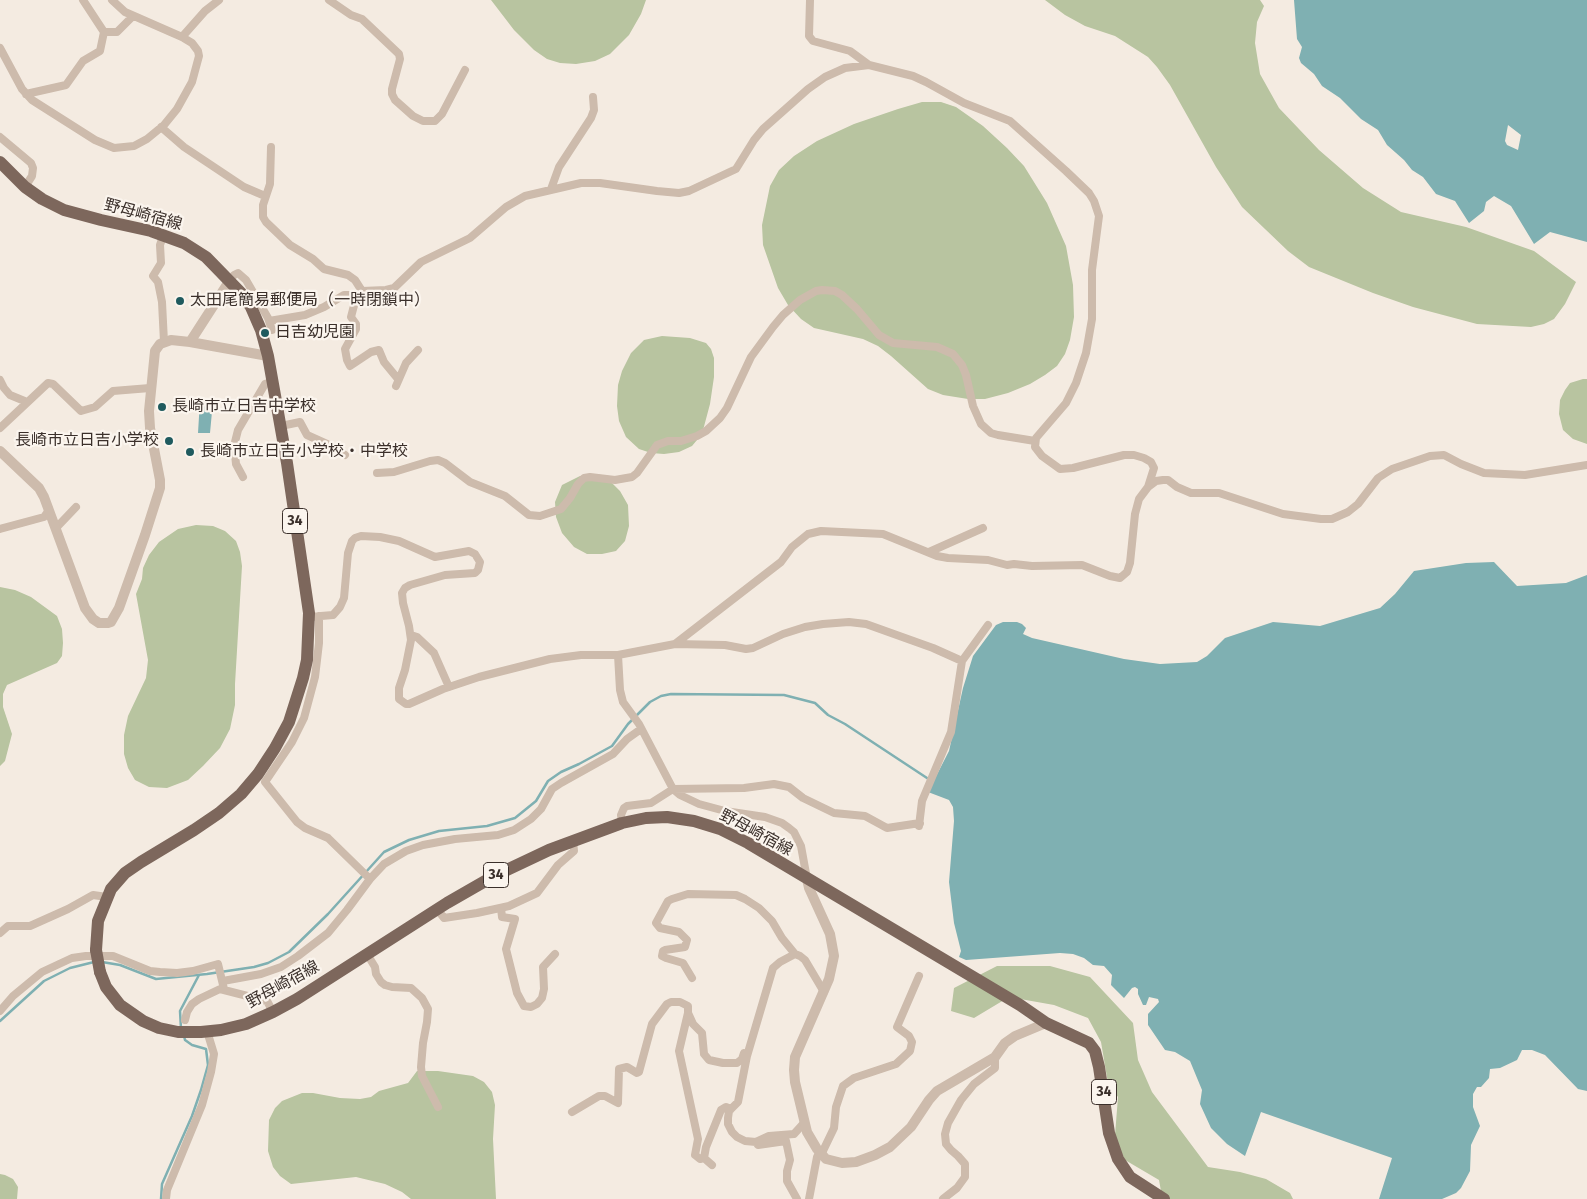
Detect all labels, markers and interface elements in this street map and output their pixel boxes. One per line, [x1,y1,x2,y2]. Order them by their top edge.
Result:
street label: 野母崎宿線 [102,195,184,235]
place label: 太田尾簡易郵便局（一時閉鎖中） [190,291,430,311]
marker: 太田尾簡易郵便局（一時閉鎖中） [174,295,186,307]
place label: 日吉幼児園 [275,323,355,343]
marker: 日吉幼児園 [259,327,271,339]
place label: 長崎市立日吉中学校 [172,397,316,417]
marker: 長崎市立日吉中学校 [156,401,168,413]
place label: 長崎市立日吉小学校 [15,431,159,451]
marker: 長崎市立日吉小学校 [163,435,175,447]
place label: 長崎市立日吉小学校・中学校 [200,442,408,462]
marker: 長崎市立日吉小学校・中学校 [184,446,196,458]
road number: 34 [282,508,308,534]
street label: 野母崎宿線 [716,806,796,860]
road number: 34 [484,862,508,888]
street label: 野母崎宿線 [243,957,323,1013]
road number: 34 [1092,1080,1116,1104]

